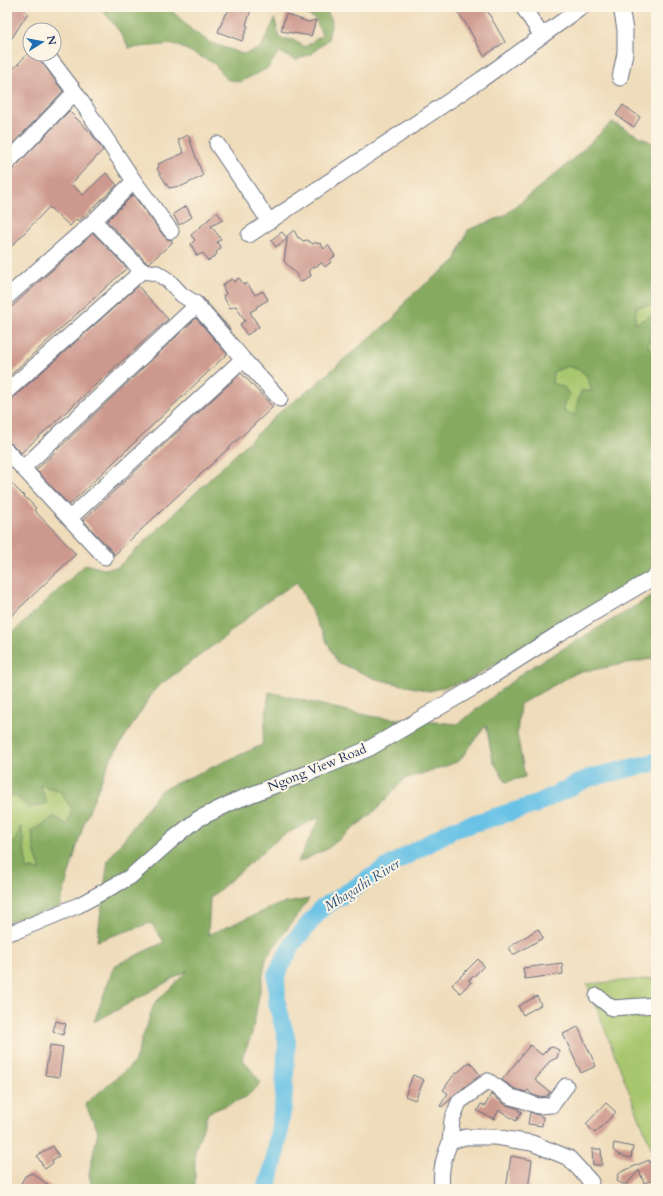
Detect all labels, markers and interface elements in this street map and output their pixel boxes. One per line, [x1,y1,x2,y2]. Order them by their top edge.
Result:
north arrow [22,22,62,62]
text: N [43,34,60,47]
street label: Ngong View Road [265,740,369,796]
water label: Mbagathi River [321,854,404,916]

